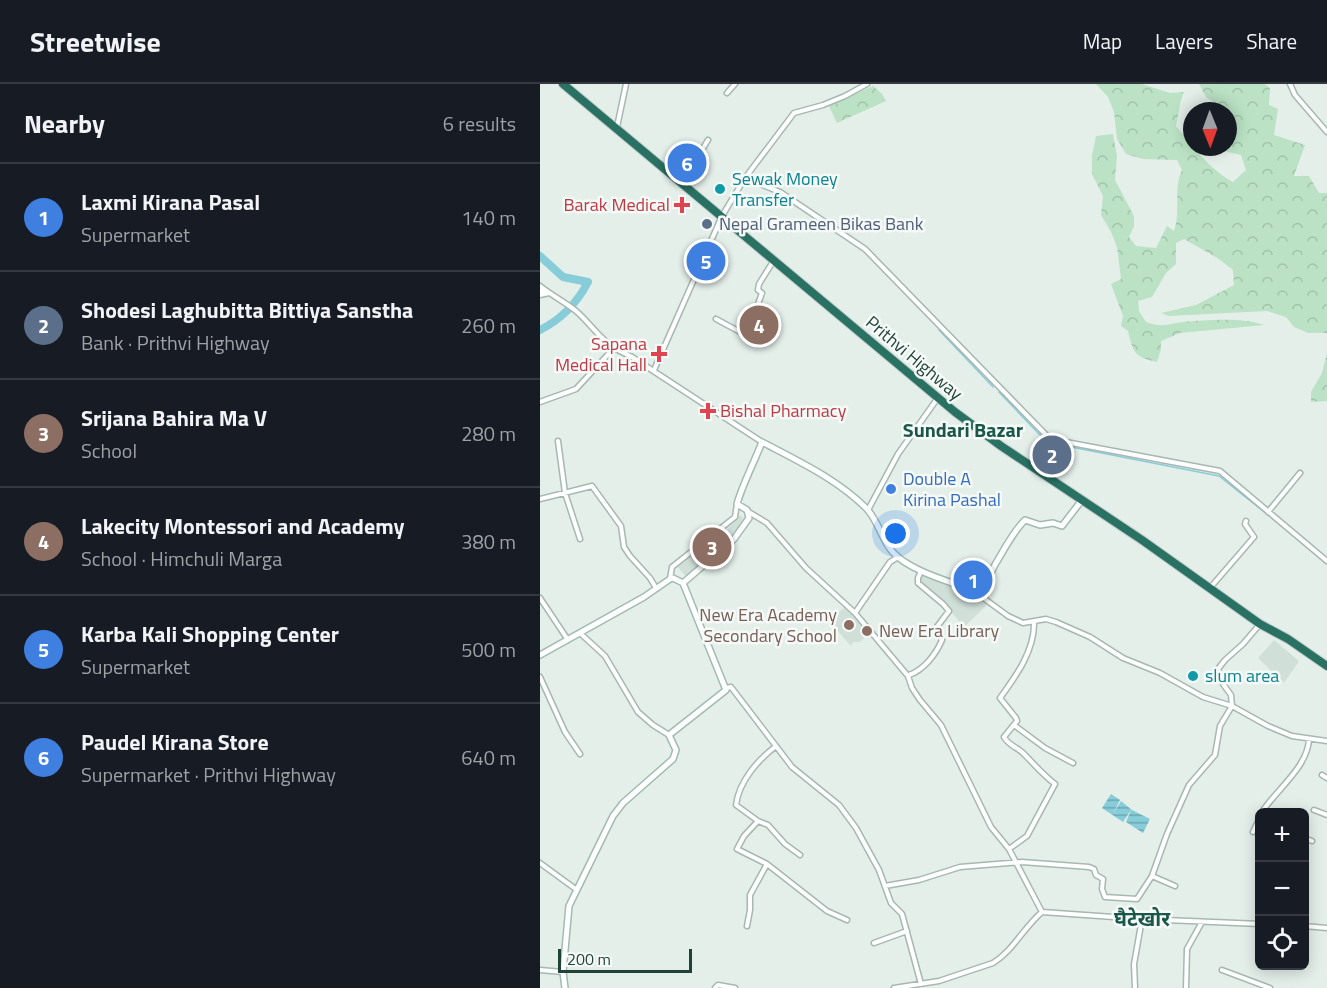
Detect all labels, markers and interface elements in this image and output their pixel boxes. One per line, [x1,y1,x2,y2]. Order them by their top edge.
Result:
text: Streetwise [30,20,161,63]
text: Map [1083,25,1122,57]
text: Layers [1155,25,1213,57]
text: Share [1246,25,1297,57]
north arrow [1183,102,1237,156]
text: Nearby [24,104,105,143]
text: 6 results [443,108,516,139]
pin: 6 [668,140,706,185]
place label: Sewak Money Transfer [732,165,838,213]
marker: Sewak Money Transfer [713,182,727,196]
text: Laxmi Kirana Pasal [81,185,260,219]
place label: Barak Medical [563,191,670,218]
marker: Barak Medical [675,198,689,212]
text: 1 [38,202,49,233]
text: 140 m [461,202,516,233]
place label: Nepal Grameen Bikas Bank [719,210,924,237]
marker: Nepal Grameen Bikas Bank [700,217,714,231]
text: Supermarket [81,219,190,250]
pin: 5 [686,238,726,284]
text: Shodesi Laghubitta Bittiya Sanstha [81,293,413,327]
pin: 4 [740,302,778,348]
street label: Prithvi Highway [860,309,969,407]
text: 2 [38,310,49,341]
text: 260 m [461,310,516,341]
text: Bank · Prithvi Highway [81,327,270,358]
place label: Sapana Medical Hall [555,330,647,378]
marker: Sapana Medical Hall [652,347,666,361]
place label: Bishal Pharmacy [720,397,847,424]
text: Srijana Bahira Ma V [81,401,267,435]
marker: Bishal Pharmacy [701,404,715,418]
district label: Sundari Bazar [903,414,1024,445]
text: 3 [38,418,49,449]
text: 280 m [461,418,516,449]
pin: 2 [1032,432,1072,478]
text: School [81,435,137,466]
place label: Double A Kirina Pashal [903,465,1001,513]
marker: Double A Kirina Pashal [884,482,898,496]
text: Lakecity Montessori and Academy [81,509,405,543]
your location [881,519,910,548]
pin: 3 [692,524,732,570]
text: 4 [38,526,49,557]
text: 380 m [461,526,516,557]
text: School · Himchuli Marga [81,543,282,574]
pin: 1 [954,558,992,602]
place label: New Era Academy Secondary School [699,601,837,649]
text: Karba Kali Shopping Center [81,617,339,651]
place label: New Era Library [879,617,999,644]
marker: New Era Academy Secondary School [842,618,856,632]
marker: New Era Library [860,624,874,638]
text: 5 [38,634,49,665]
text: 500 m [461,634,516,665]
text: Supermarket [81,651,190,682]
place label: slum area [1205,662,1279,689]
marker: slum area [1186,669,1200,683]
text: Paudel Kirana Store [81,725,269,759]
text: 6 [38,742,49,773]
text: 640 m [461,742,516,773]
text: Supermarket · Prithvi Highway [81,759,336,790]
map controls [1255,808,1309,970]
button: + [1255,808,1309,862]
button: − [1255,862,1309,916]
district label: घैटेखोर [1114,903,1171,934]
button: locate [1255,916,1309,970]
scale bar [558,946,692,974]
text: 200 m [567,947,611,971]

